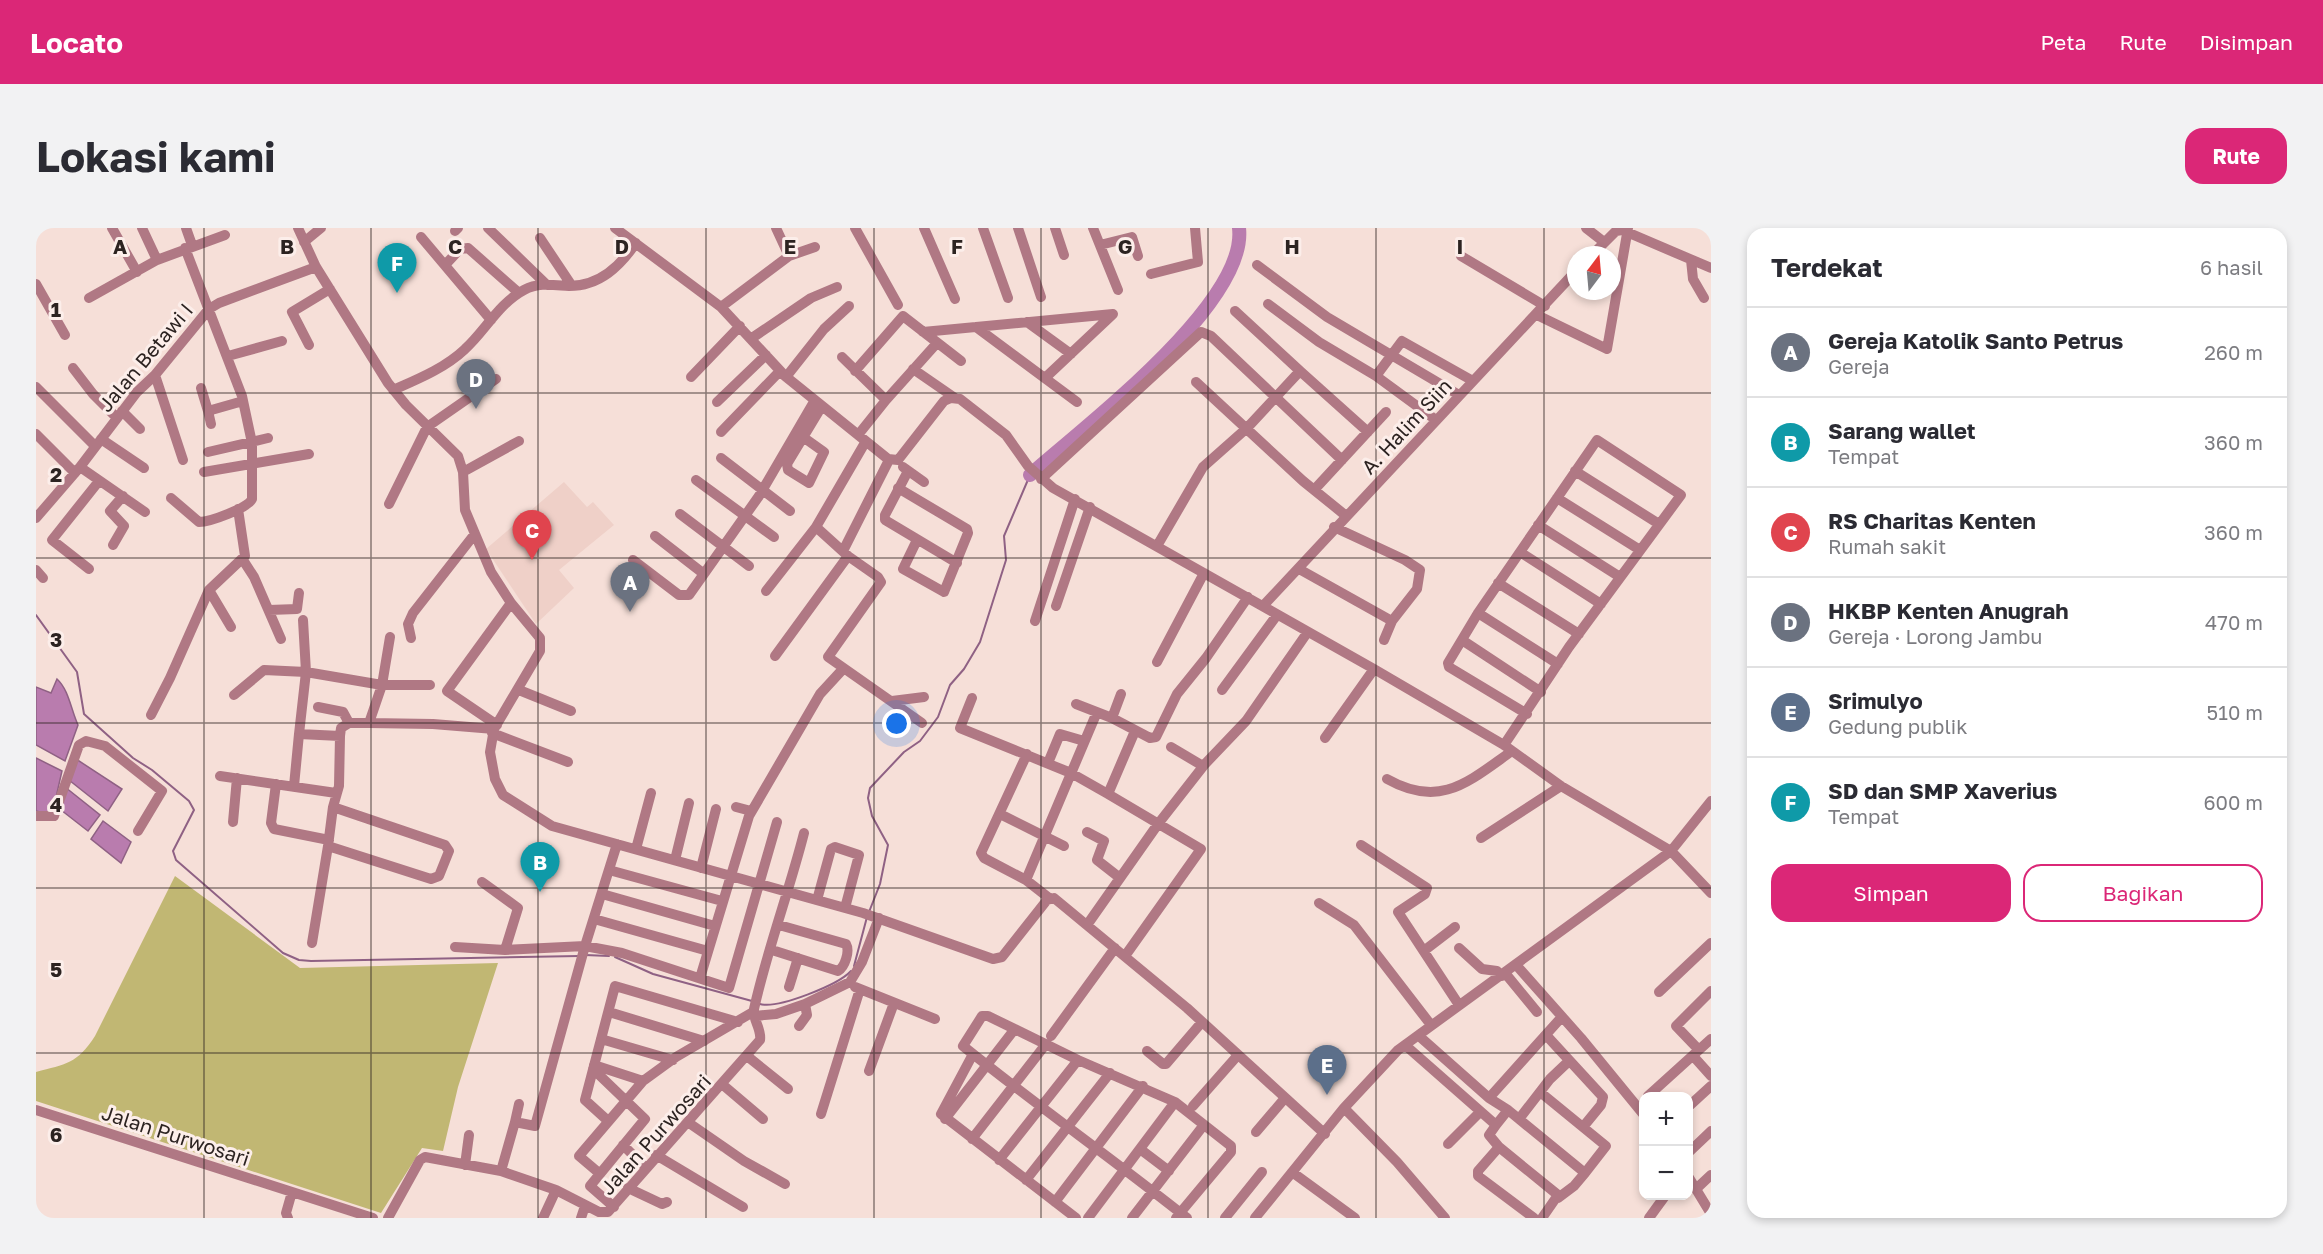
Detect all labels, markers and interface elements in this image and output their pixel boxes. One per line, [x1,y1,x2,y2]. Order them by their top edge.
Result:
text: Locato [30,26,123,59]
text: Peta [2040,29,2086,55]
text: Rute [2119,29,2167,55]
text: Disimpan [2200,29,2293,55]
button: Rute [2185,128,2287,184]
text: Lokasi kami [36,131,276,181]
text: A [113,234,127,258]
text: B [280,234,294,258]
text: C [448,234,462,258]
text: D [615,234,629,258]
text: E [784,234,796,258]
text: F [951,234,963,258]
text: G [1118,234,1132,258]
text: H [1284,234,1300,258]
text: I [1457,234,1463,258]
pin: F [378,244,416,293]
north arrow [1567,246,1621,300]
text: Terdekat [1771,252,1883,283]
text: 6 hasil [2200,255,2263,279]
text: 1 [51,297,61,321]
street label: Jalan Betawi I [93,298,197,416]
text: Gereja Katolik Santo Petrus [1828,327,2123,354]
text: A [1783,340,1798,364]
text: 260 m [2204,340,2263,364]
text: Gereja [1828,354,1890,378]
pin: D [456,360,496,409]
street label: A. Halim Siin [1356,373,1456,479]
text: Sarang wallet [1828,417,1976,444]
text: B [1783,430,1798,454]
text: 360 m [2204,430,2263,454]
text: Tempat [1828,444,1899,468]
text: 2 [50,462,62,486]
text: RS Charitas Kenten [1828,507,2036,534]
pin: C [512,510,552,560]
text: C [1783,520,1798,544]
text: 360 m [2204,520,2263,544]
text: Rumah sakit [1828,534,1946,558]
pin: A [610,562,650,612]
text: HKBP Kenten Anugrah [1828,597,2069,624]
text: D [1783,610,1798,634]
text: 470 m [2205,610,2263,634]
text: Gereja · Lorong Jambu [1828,624,2042,648]
text: 3 [50,627,62,651]
text: Srimulyo [1828,687,1923,714]
text: E [1784,700,1797,724]
text: 510 m [2207,700,2263,724]
your location [882,709,911,738]
text: Gedung publik [1828,714,1967,738]
text: SD dan SMP Xaverius [1828,777,2057,804]
text: F [1785,790,1796,814]
text: 600 m [2203,790,2263,814]
text: 4 [50,792,62,816]
text: Tempat [1828,804,1899,828]
pin: B [520,842,560,892]
button: Simpan [1771,864,2011,922]
button: Bagikan [2023,864,2263,922]
text: 5 [50,957,62,981]
pin: E [1308,1046,1346,1095]
street label: Jalan Purwosari [595,1069,715,1199]
map controls [1639,1092,1693,1200]
button: + [1639,1092,1693,1146]
street label: Jalan Purwosari [99,1100,253,1170]
text: 6 [50,1122,62,1146]
button: − [1639,1146,1693,1200]

